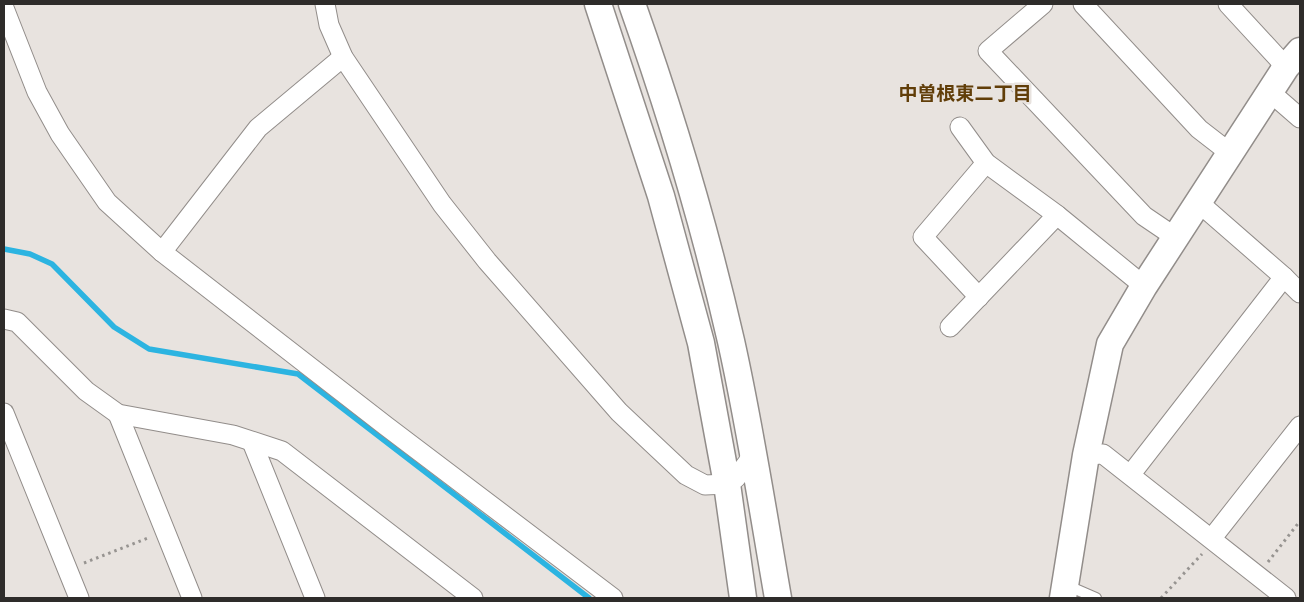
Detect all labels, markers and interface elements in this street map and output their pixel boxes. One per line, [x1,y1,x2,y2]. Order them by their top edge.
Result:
district label: 中曽根東二丁目 [898,80,1032,109]

